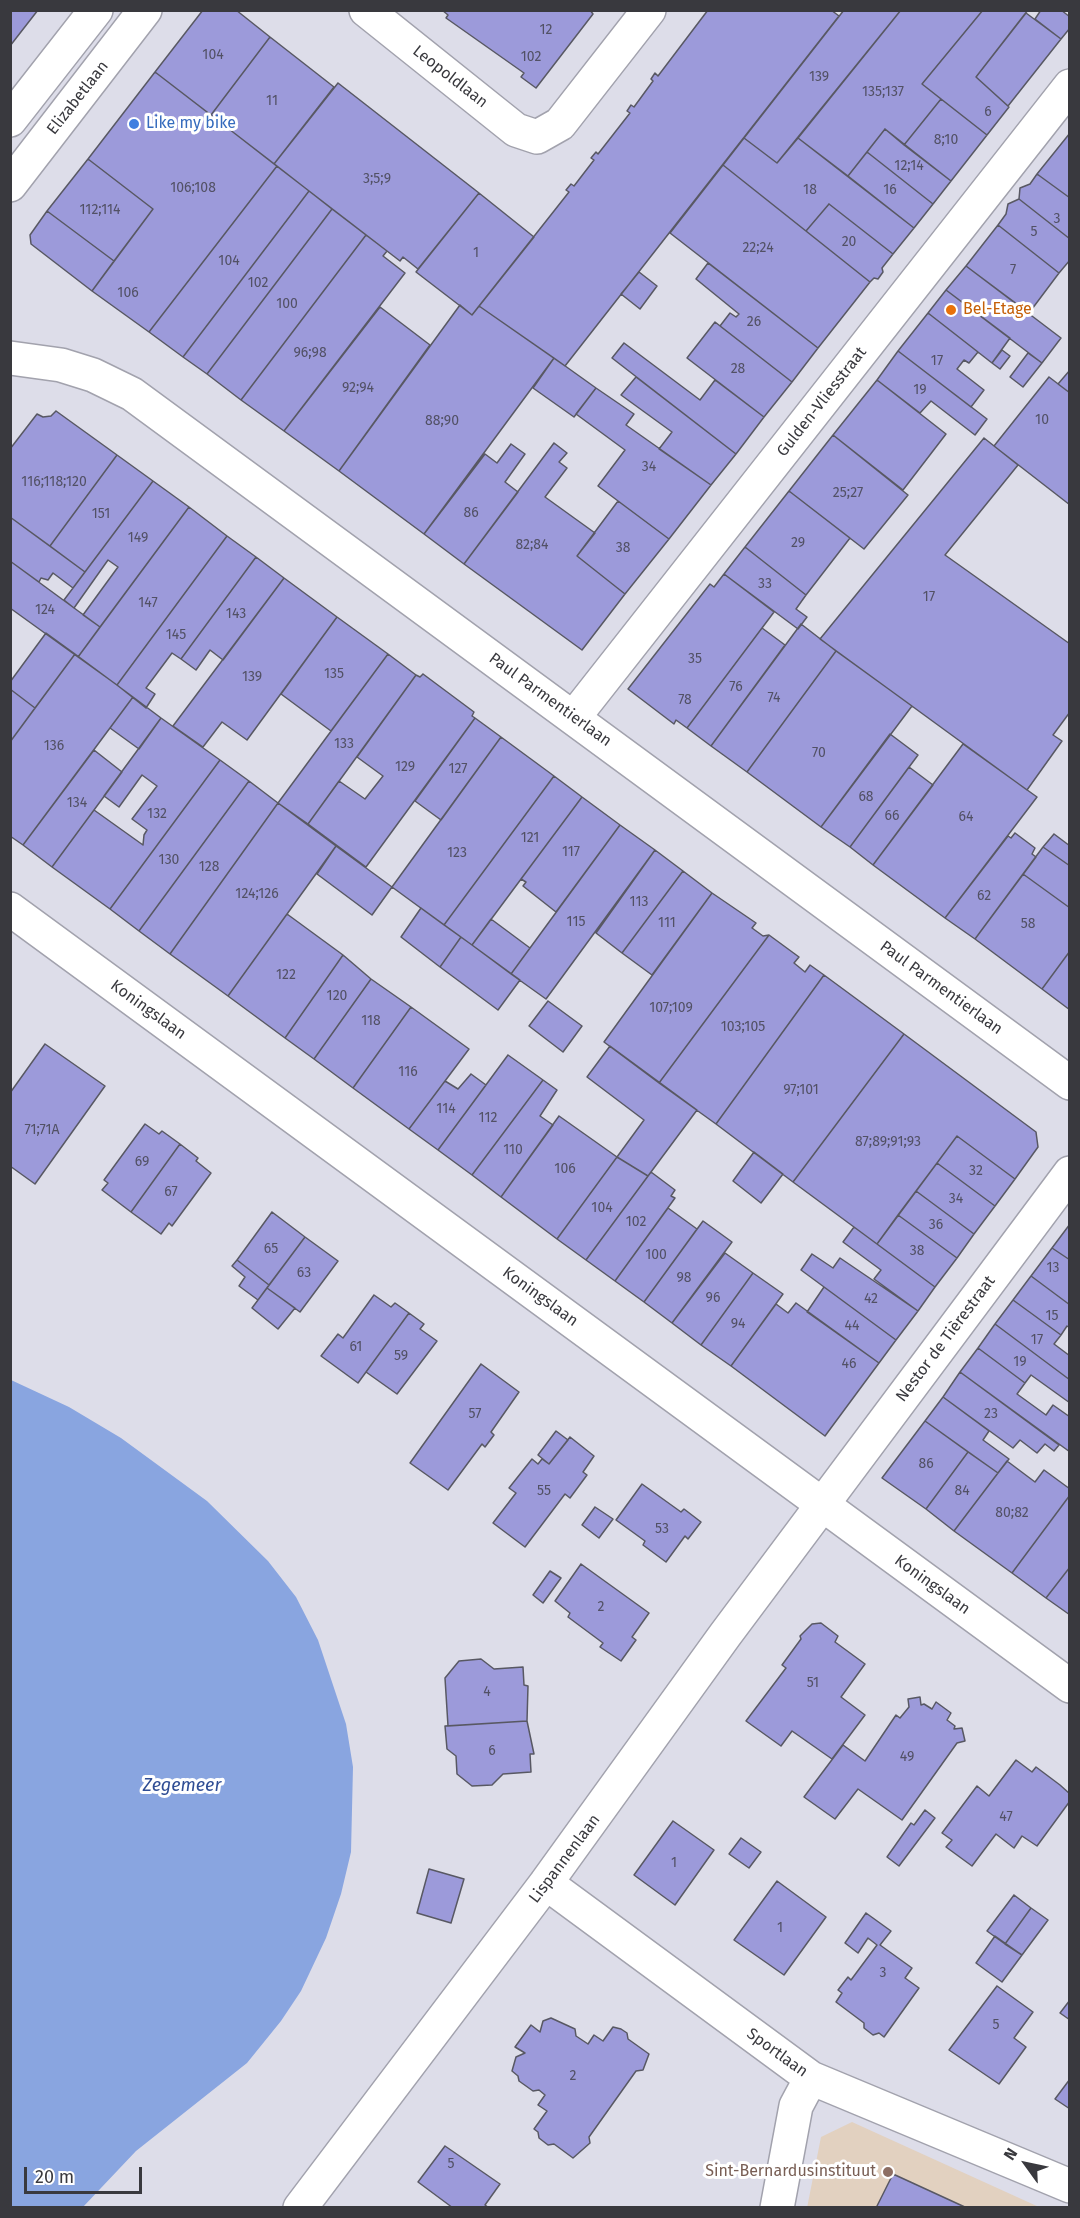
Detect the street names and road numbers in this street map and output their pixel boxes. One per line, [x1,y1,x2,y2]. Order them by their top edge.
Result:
street label: Leopoldlaan [409,42,491,112]
street label: Elizabetlaan [43,57,113,139]
street label: Gulden-Vliesstraat [773,343,871,461]
street label: Paul Parmentierlaan [485,649,615,751]
street label: Paul Parmentierlaan [876,937,1006,1039]
street label: Koningslaan [106,976,190,1044]
street label: Koningslaan [498,1263,582,1331]
street label: Nestor de Tièrestraat [892,1272,1000,1406]
street label: Koningslaan [890,1551,974,1619]
street label: Lispannenlaan [525,1811,605,1907]
street label: Sportlaan [743,2024,811,2082]

